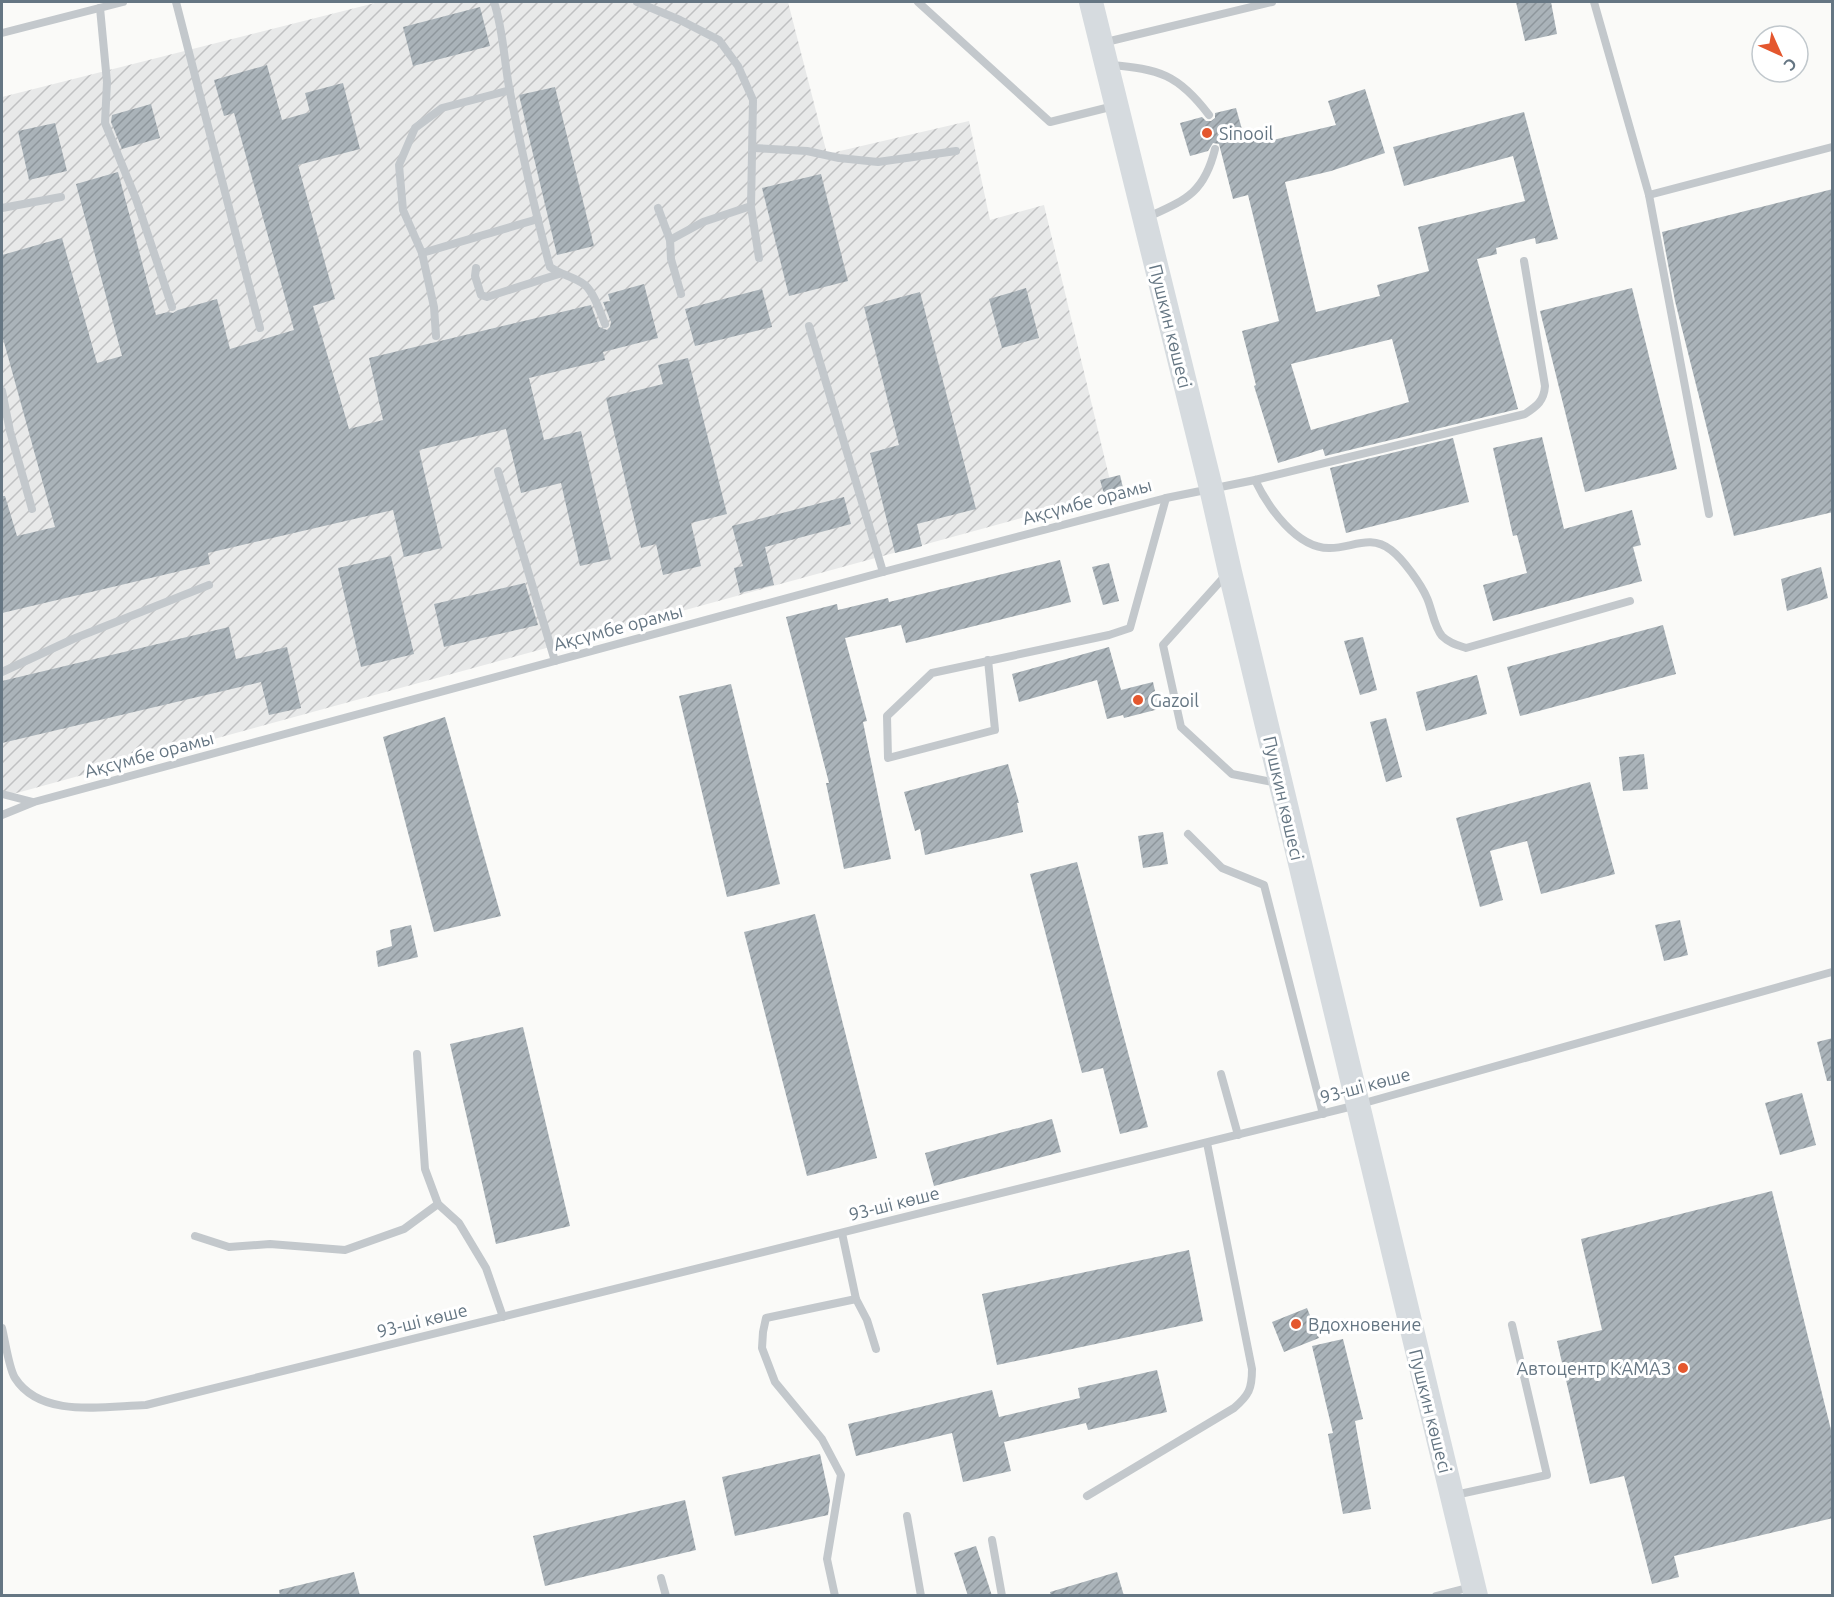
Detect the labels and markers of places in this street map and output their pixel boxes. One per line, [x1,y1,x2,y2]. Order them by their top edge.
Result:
place label: Sinooil [1219,123,1274,143]
marker: Sinooil [1200,126,1214,140]
place label: Gazoil [1150,690,1199,710]
marker: Gazoil [1131,693,1145,707]
place label: Вдохновение [1308,1314,1421,1334]
marker: Вдохновение [1289,1317,1303,1331]
place label: Автоцентр КАМАЗ [1516,1358,1671,1378]
marker: Автоцентр КАМАЗ [1676,1361,1690,1375]

